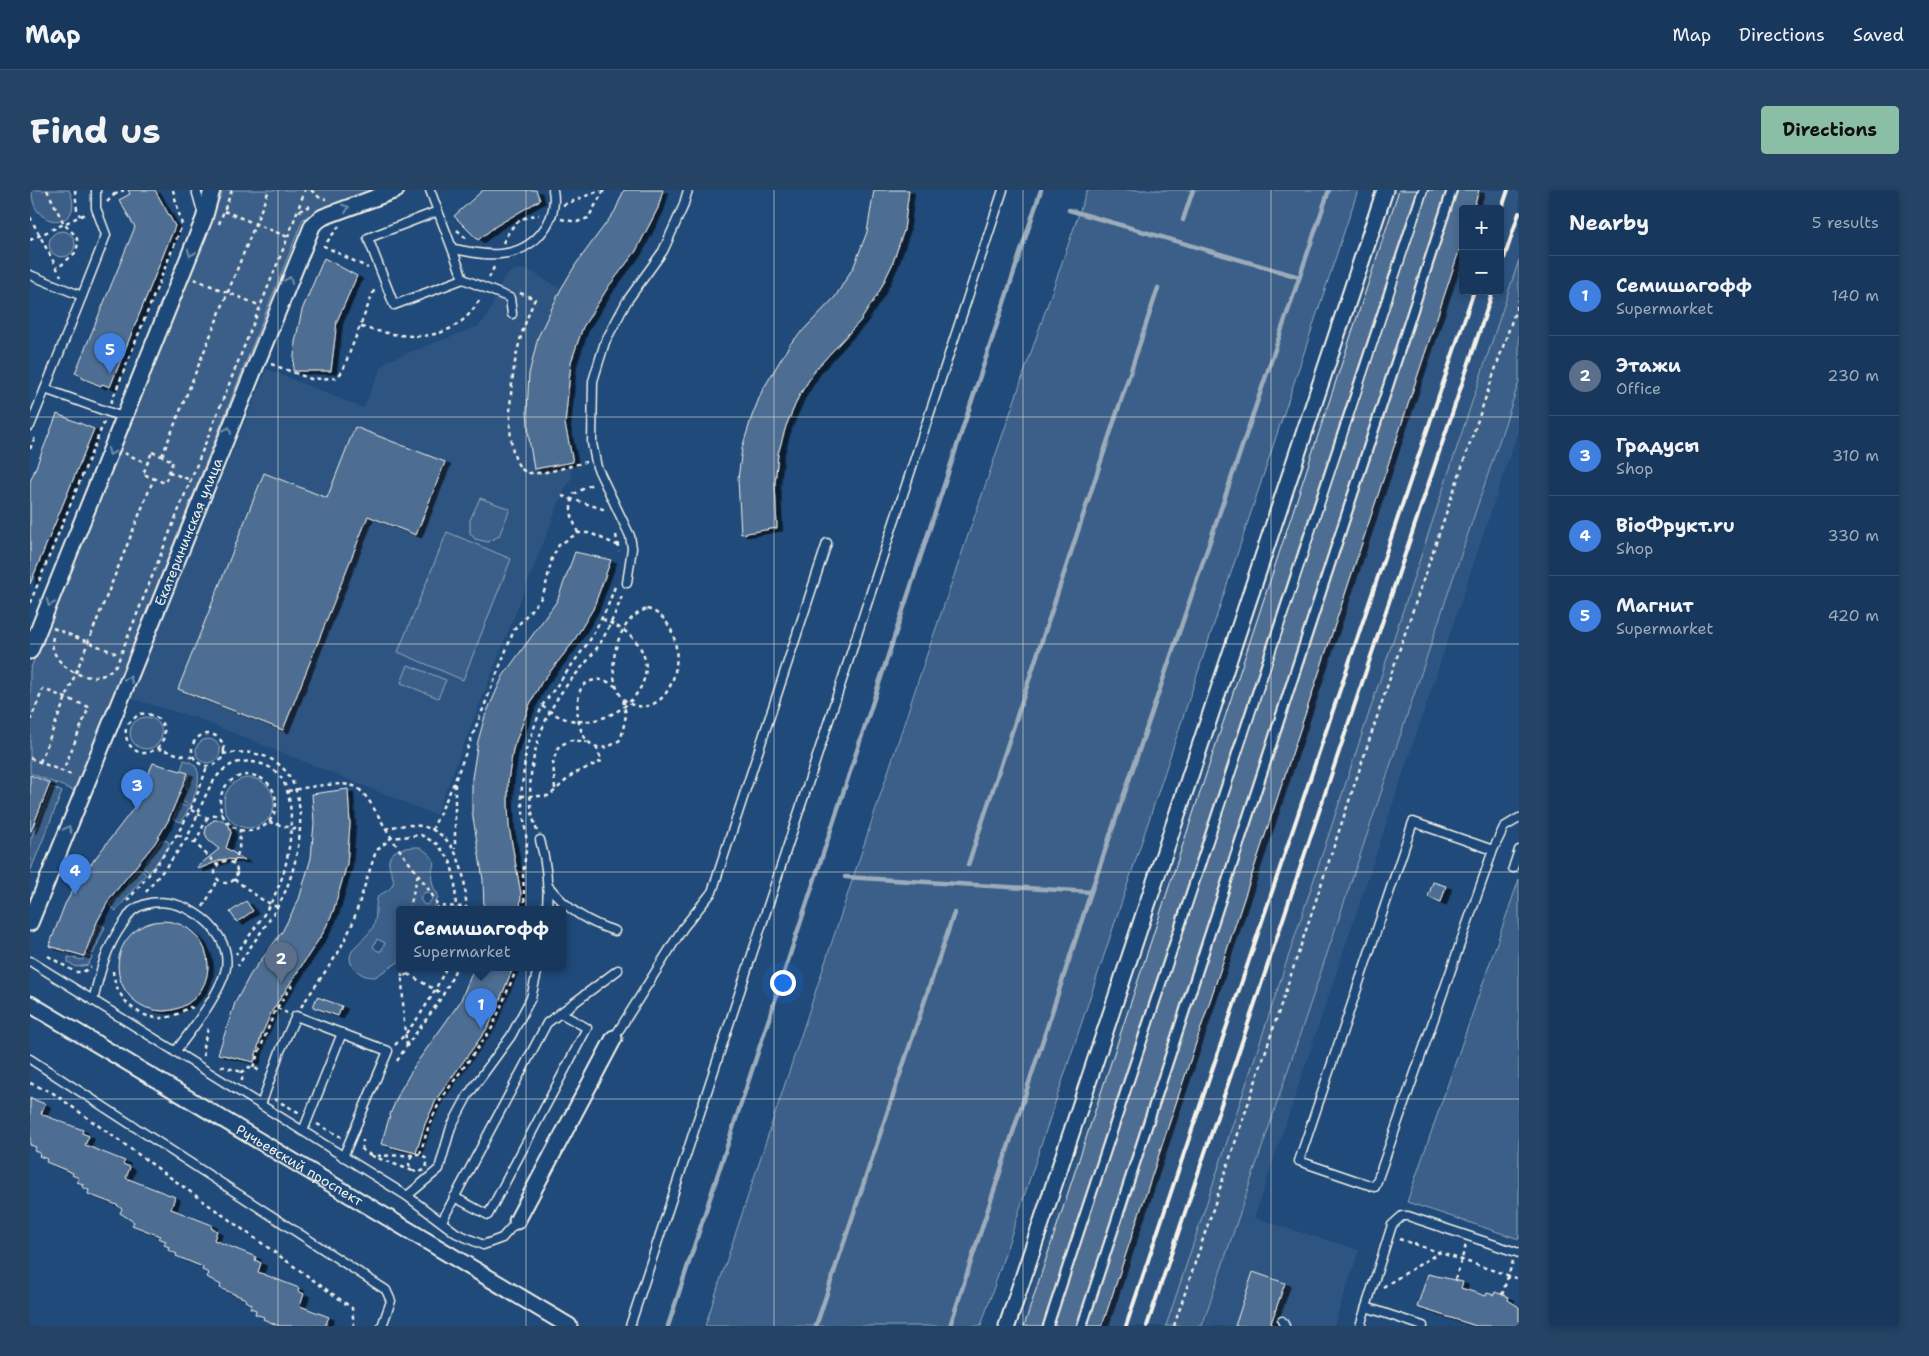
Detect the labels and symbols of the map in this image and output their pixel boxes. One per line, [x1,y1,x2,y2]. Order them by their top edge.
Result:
one-way arrow [341,204,350,214]
one-way arrow [186,248,196,256]
one-way arrow [283,276,294,285]
pin: 5 [94,333,126,374]
one-way arrow [222,426,232,435]
one-way arrow [107,447,117,456]
street label: Екатерининская улица [150,455,227,609]
one-way arrow [45,598,56,607]
one-way arrow [123,675,133,684]
pin: 3 [121,769,153,810]
one-way arrow [61,825,72,834]
pin: 4 [59,854,91,895]
pin: 2 [265,942,297,983]
your location [770,970,796,996]
pin: 1 [465,988,497,1029]
street label: Ручьевский проспект [233,1120,367,1210]

